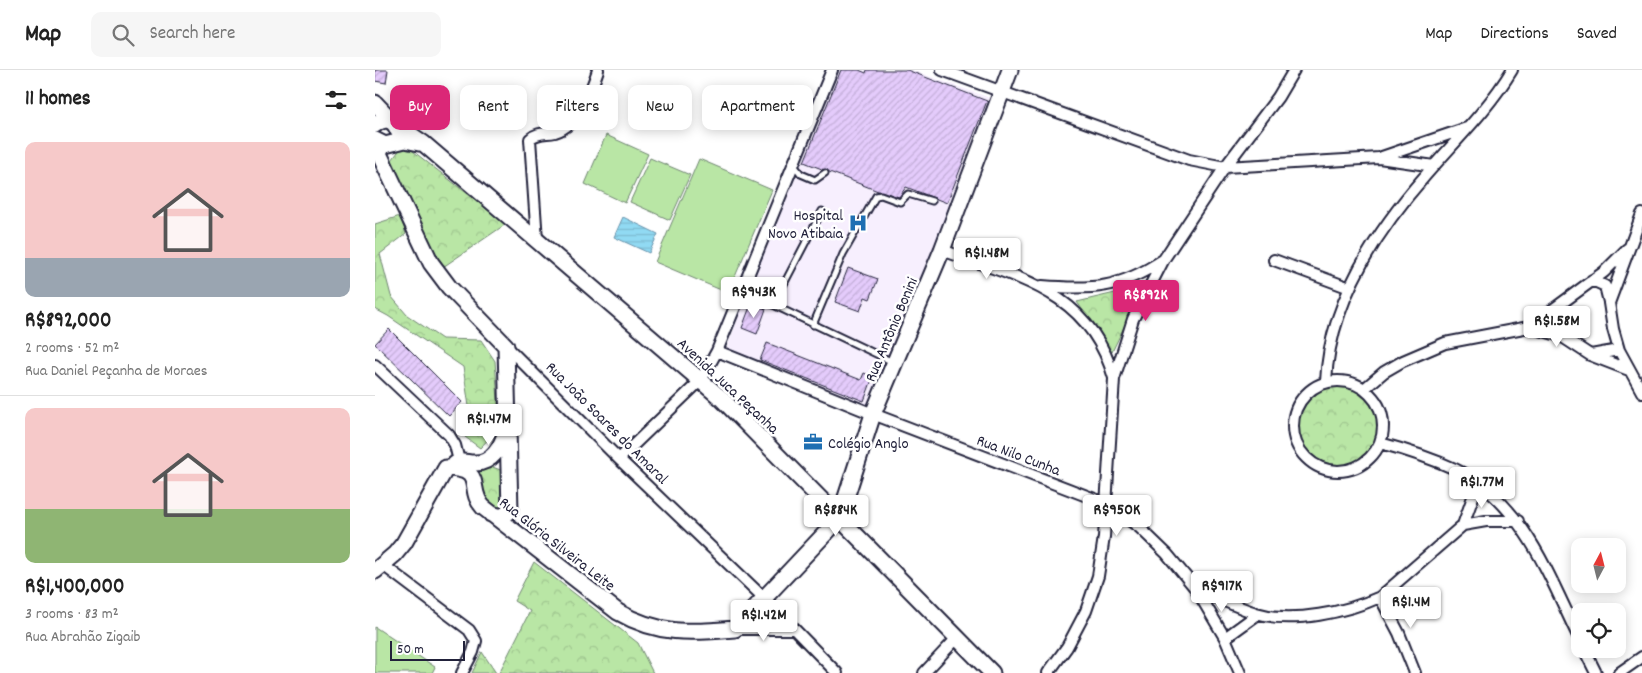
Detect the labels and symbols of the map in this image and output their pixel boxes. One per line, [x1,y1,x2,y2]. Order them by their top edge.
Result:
place label: Hospital Novo Atibaia [768,205,843,246]
hospital icon: Hospital Novo Atibaia [847,212,869,234]
pin: R$1.48M [941,238,1033,280]
street label: Rua Antônio Bonini [860,274,925,386]
pin: R$943K [713,276,795,319]
pin: R$892K [1105,280,1187,322]
pin: R$1.58M [1511,306,1603,348]
street label: Avenida Juca Peçanha [671,333,784,441]
street label: Rua João Soares do Amaral [540,357,673,491]
pin: R$1.47M [443,404,535,446]
street label: Rua Nilo Cunha [973,430,1064,483]
office icon: Colégio Anglo [802,431,824,453]
place label: Colégio Anglo [828,433,909,456]
pin: R$1.77M [1436,466,1528,509]
street label: Rua Glória Silveira Leite [493,492,619,598]
pin: R$884K [795,494,877,537]
pin: R$950K [1076,494,1158,537]
north arrow [1571,538,1626,592]
pin: R$917K [1181,570,1263,613]
pin: R$1.4M [1370,586,1452,629]
pin: R$1.42M [718,600,810,642]
scale bar [390,638,465,661]

